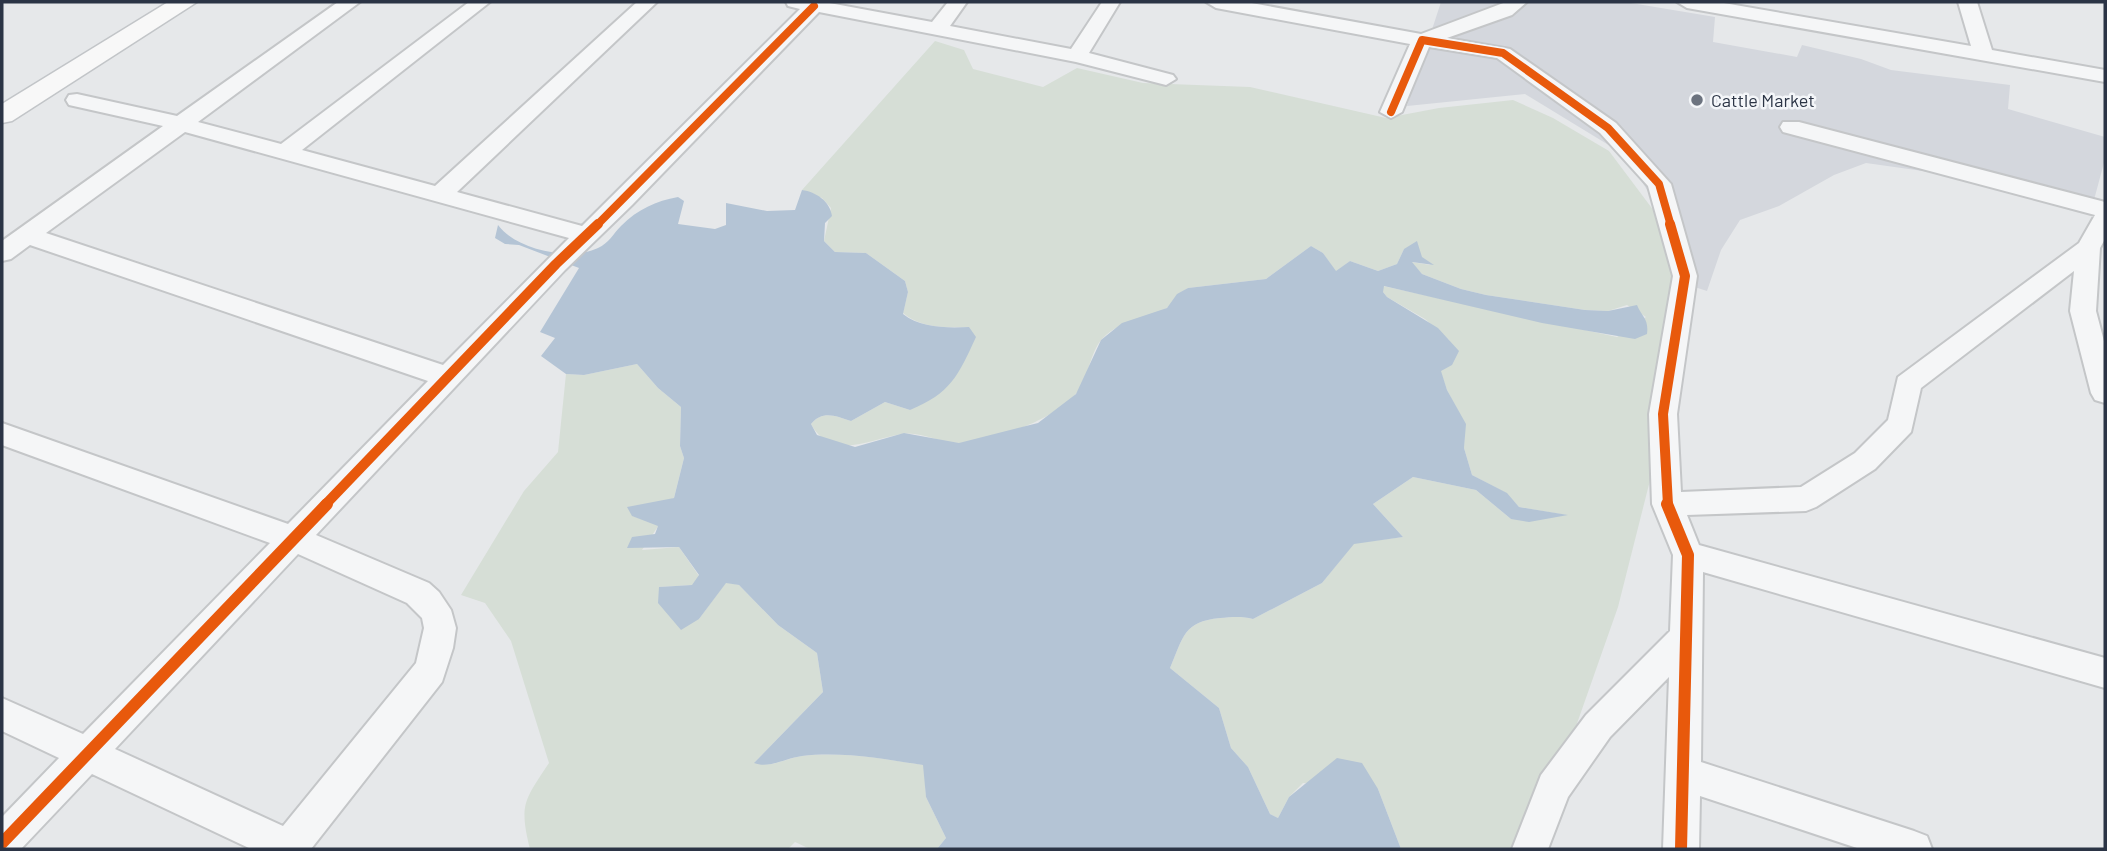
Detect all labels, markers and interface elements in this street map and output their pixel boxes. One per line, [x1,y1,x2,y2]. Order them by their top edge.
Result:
place label: Cattle Market [1711,89,1815,111]
marker: Cattle Market [1689,92,1705,108]

